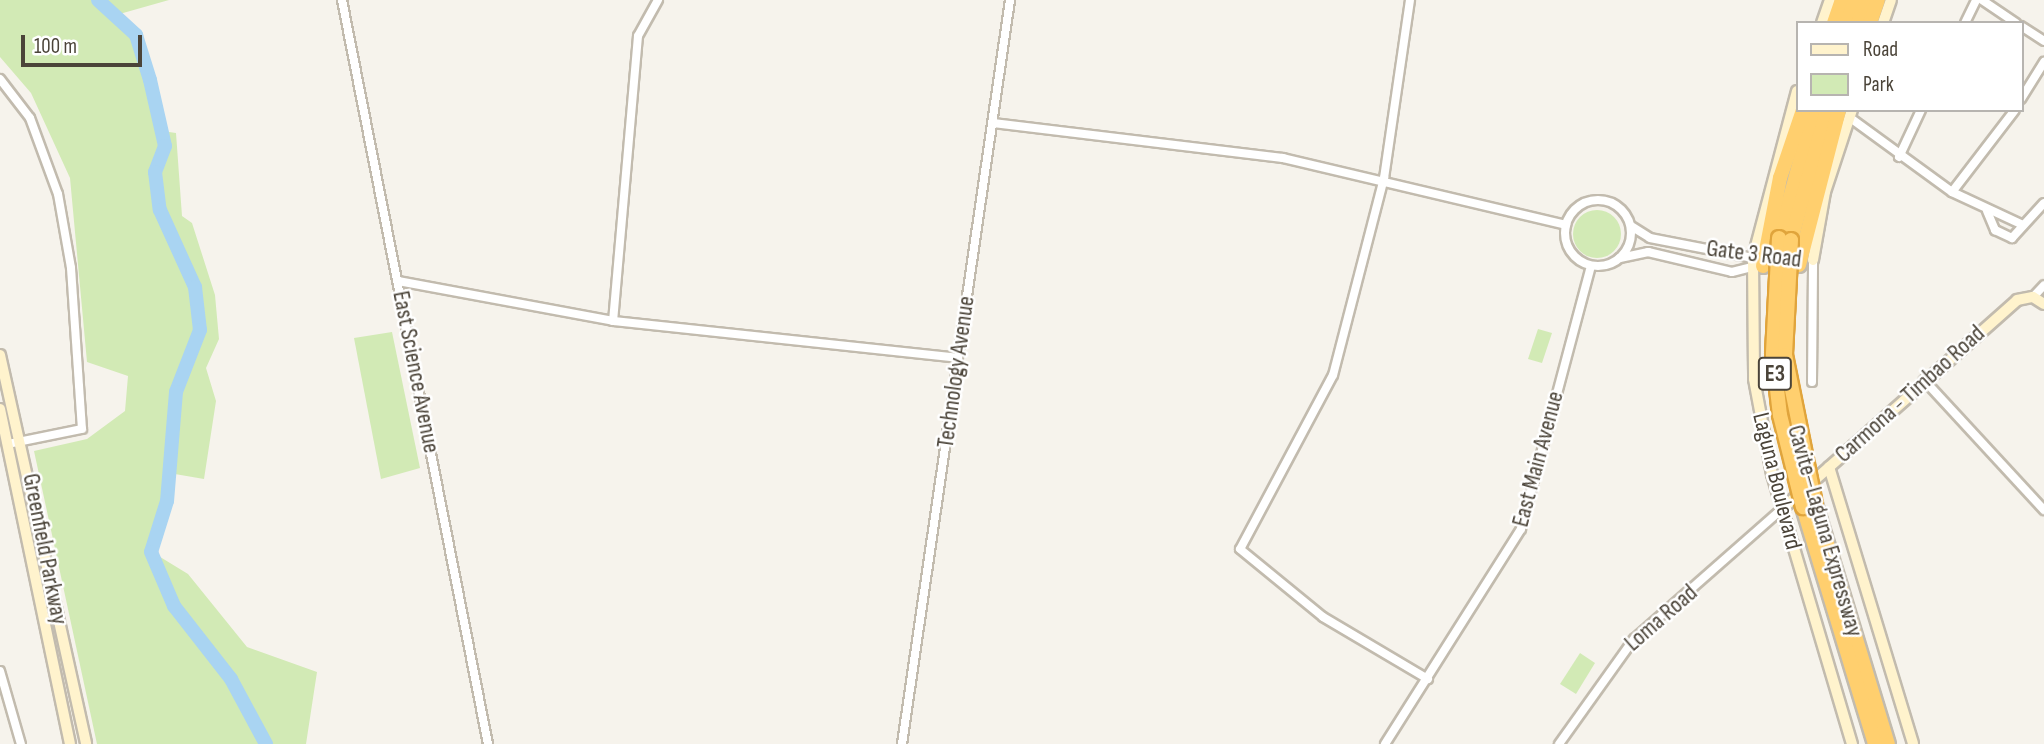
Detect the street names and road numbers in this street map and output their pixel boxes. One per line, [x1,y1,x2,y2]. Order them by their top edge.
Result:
street label: Gate 3 Road [1705,234,1803,274]
street label: East Science Avenue [386,289,446,455]
street label: Technology Avenue [931,294,981,450]
street label: Carmona - Timbao Road [1829,319,1991,469]
road number: E3 [1758,354,1792,394]
street label: East Main Avenue [1506,388,1570,530]
street label: Laguna Boulevard [1746,409,1808,553]
street label: Cavite–Laguna Expressway [1781,422,1869,640]
street label: Greenfield Parkway [16,471,74,627]
street label: Loma Road [1619,579,1703,657]

